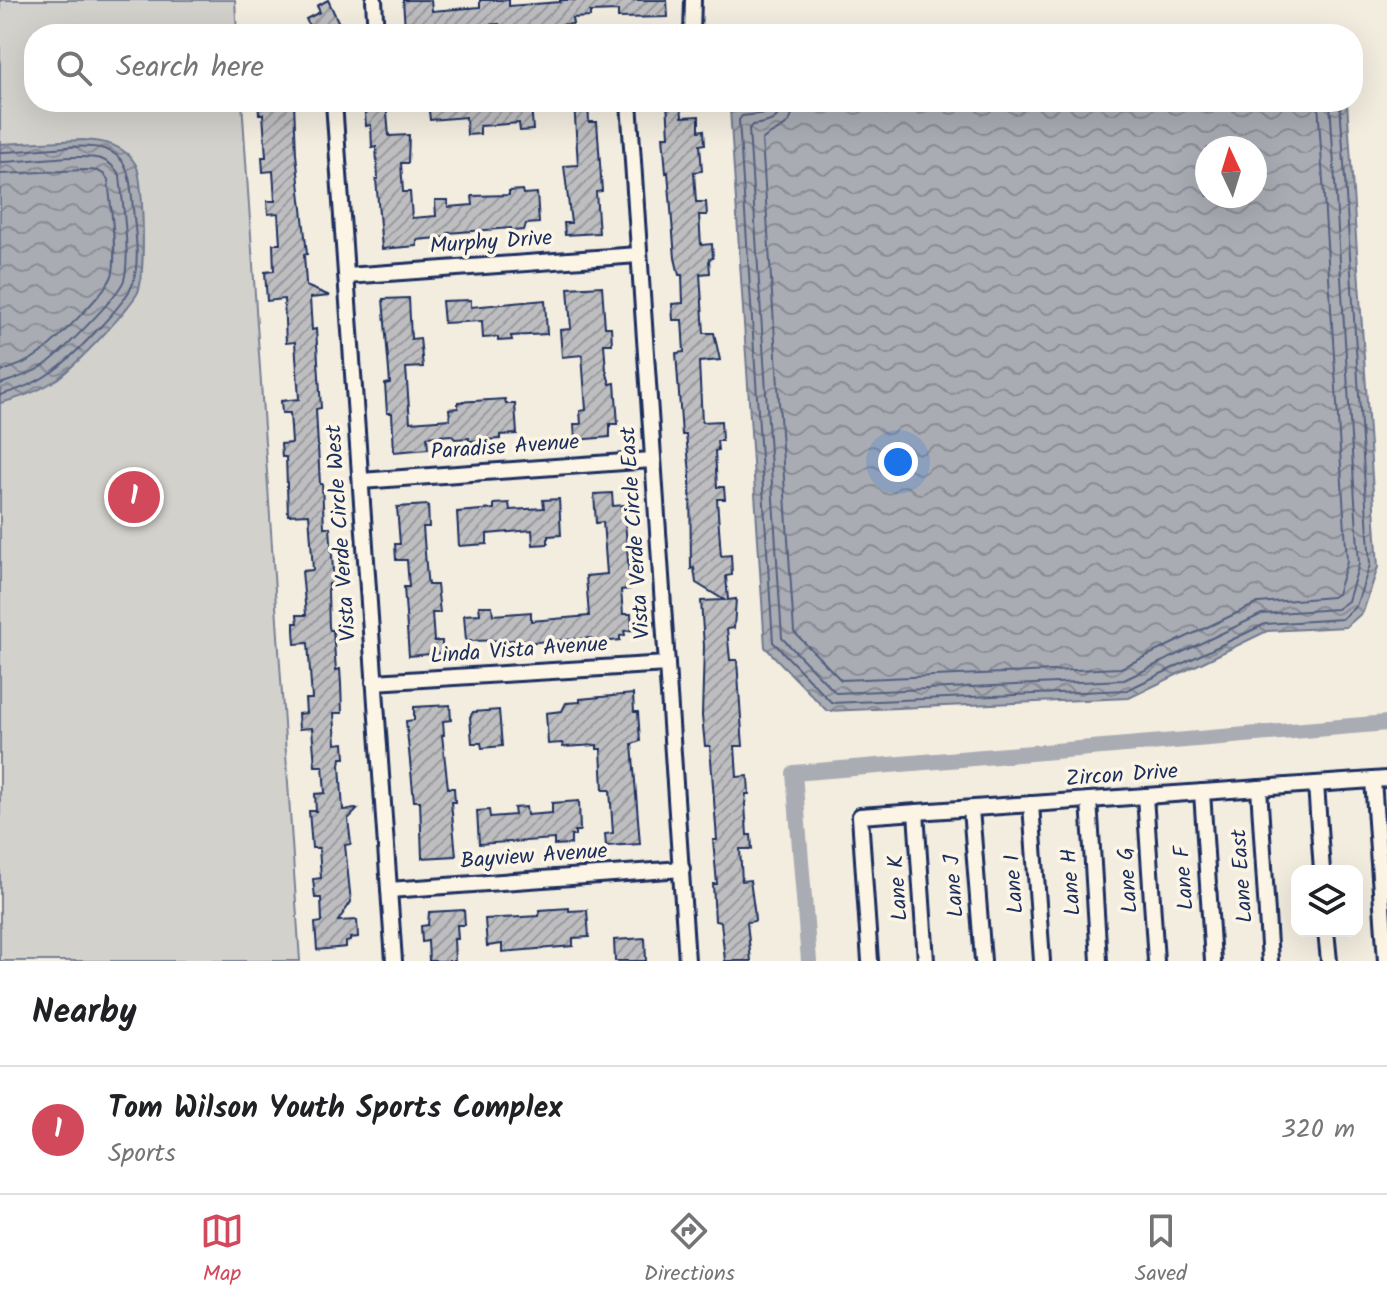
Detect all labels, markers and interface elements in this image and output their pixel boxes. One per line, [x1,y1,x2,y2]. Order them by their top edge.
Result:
search box [24,24,1363,112]
text: Search here [116,44,264,92]
icon: search [52,46,96,90]
north arrow [1195,136,1267,208]
street label: Murphy Drive [429,221,553,265]
street label: Vista Verde Circle West [317,423,367,643]
street label: Paradise Avenue [429,425,581,471]
street label: Vista Verde Circle East [611,425,661,641]
your location [878,442,918,482]
pin: 1 [108,467,160,527]
street label: Linda Vista Avenue [429,627,609,675]
street label: Zircon Drive [1065,755,1179,797]
street label: Lane East [1222,827,1264,924]
street label: Bayview Avenue [459,834,609,880]
street label: Lane F [1165,843,1205,911]
street label: Lane G [1109,846,1149,914]
street label: Lane H [1052,847,1092,917]
street label: Lane J [935,853,975,919]
street label: Lane I [995,853,1035,915]
street label: Lane K [879,854,919,922]
map controls [1291,865,1363,937]
button: layers [1291,865,1363,937]
text: Nearby [32,986,137,1040]
text: Tom Wilson Youth Sports Complex [108,1085,562,1133]
text: 1 [54,1109,62,1151]
text: 320 m [1281,1109,1355,1151]
text: Sports [108,1133,176,1175]
tab: Map [200,1209,244,1292]
tab: Directions [644,1209,735,1292]
tab: Saved [1135,1209,1187,1292]

